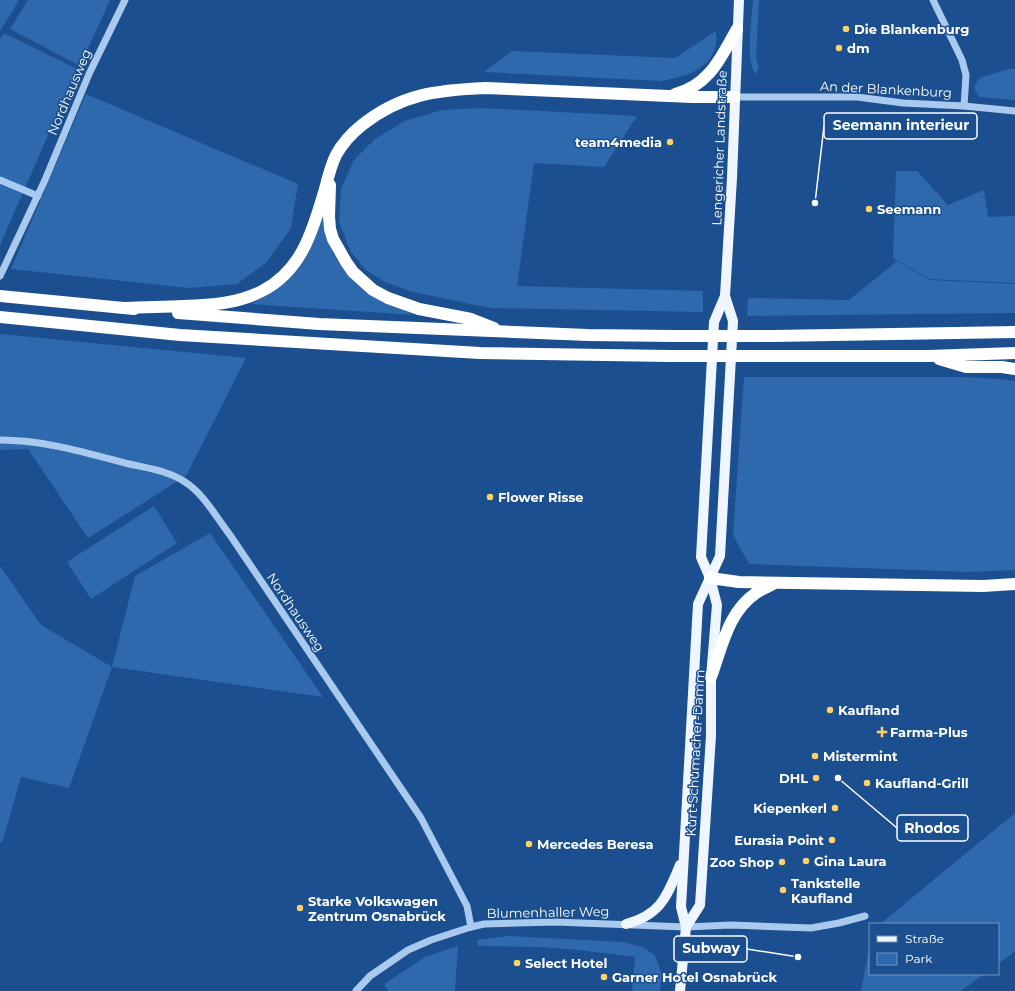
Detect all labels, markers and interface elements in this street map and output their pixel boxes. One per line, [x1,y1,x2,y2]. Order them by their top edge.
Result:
place label: Die Blankenburg [854,21,969,37]
marker: Die Blankenburg [841,24,851,34]
place label: dm [847,40,870,56]
marker: dm [834,43,844,53]
street label: Nordhausweg [44,47,94,137]
street label: Lengericher Landstraße [708,70,730,226]
street label: An der Blankenburg [820,78,952,100]
callout: Seemann interieur [824,113,977,139]
text: Seemann interieur [833,116,969,134]
place label: team4media [575,134,662,150]
marker: team4media [665,137,675,147]
place label: Seemann [877,201,941,217]
marker: Seemann [864,204,874,214]
place label: Flower Risse [498,489,584,505]
marker: Flower Risse [485,492,495,502]
street label: Nordhausweg [264,569,328,655]
street label: Kurt-Schumacher-Damm [683,669,707,837]
place label: Kaufland [838,702,899,718]
marker: Kaufland [825,705,835,715]
place label: Farma-Plus [890,724,968,740]
marker: Farma-Plus [877,727,887,737]
place label: Mistermint [823,748,898,764]
marker: Mistermint [810,751,820,761]
place label: DHL [779,770,808,786]
marker: DHL [811,773,821,783]
place label: Kaufland-Grill [875,775,969,791]
marker: Kaufland-Grill [862,778,872,788]
place label: Kiepenkerl [753,800,827,816]
marker: Kiepenkerl [830,803,840,813]
callout: Rhodos [897,815,968,841]
text: Rhodos [904,819,960,837]
place label: Eurasia Point [734,832,824,848]
marker: Eurasia Point [827,835,837,845]
place label: Mercedes Beresa [537,836,653,852]
marker: Mercedes Beresa [524,839,534,849]
place label: Gina Laura [814,853,887,869]
place label: Zoo Shop [710,854,774,870]
marker: Gina Laura [801,856,811,866]
marker: Zoo Shop [777,857,787,867]
place label: Tankstelle Kaufland [791,875,861,906]
marker: Tankstelle Kaufland [778,885,788,895]
place label: Starke Volkswagen Zentrum Osnabrück [308,893,446,924]
marker: Starke Volkswagen Zentrum Osnabrück [295,903,305,913]
street label: Blumenhaller Weg [486,903,610,921]
legend [869,923,999,975]
text: Straße [905,931,944,946]
callout: Subway [674,936,747,962]
text: Subway [682,939,740,957]
text: Park [905,951,933,966]
place label: Select Hotel [525,955,607,971]
marker: Select Hotel [512,958,522,968]
place label: Garner Hotel Osnabrück [612,969,777,985]
marker: Garner Hotel Osnabrück [599,972,609,982]

